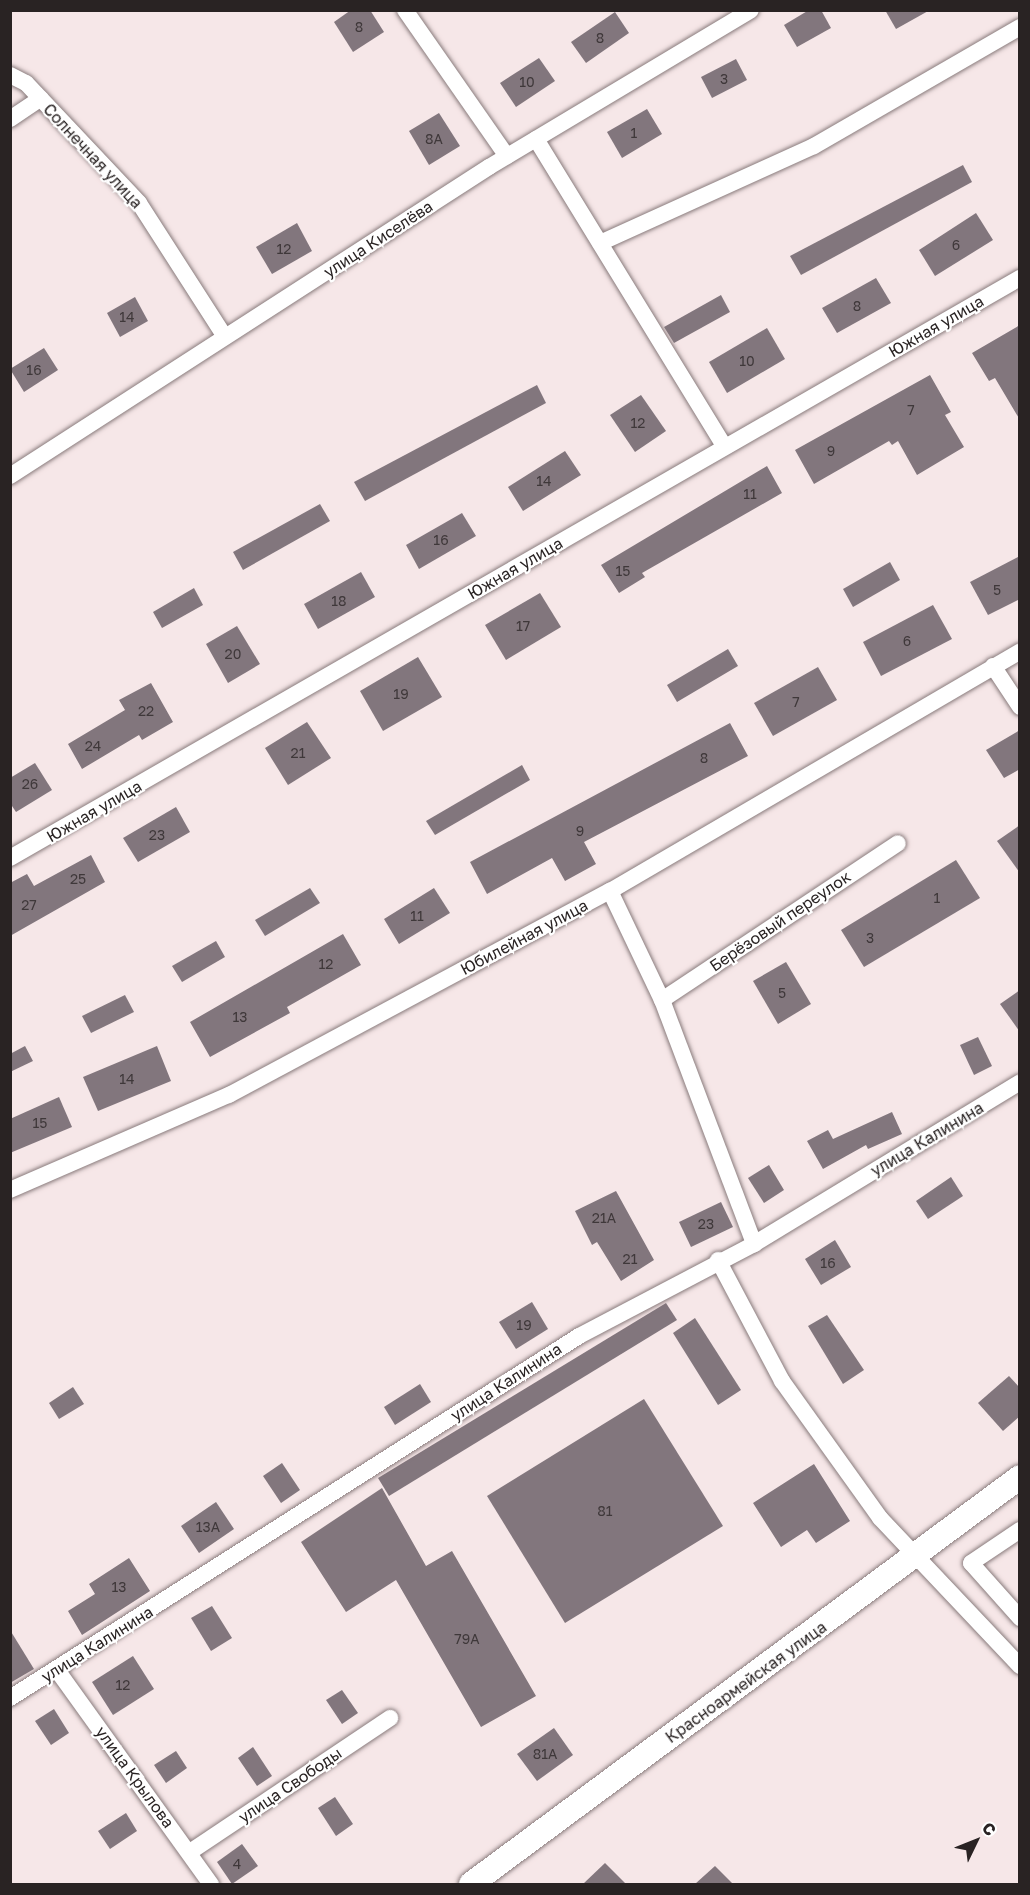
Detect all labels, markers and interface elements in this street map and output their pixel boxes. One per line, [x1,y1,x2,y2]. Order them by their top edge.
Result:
house number: 8 [355,19,363,35]
house number: 8 [596,30,604,46]
house number: 3 [720,71,728,87]
house number: 10 [519,74,535,90]
street label: Солнечная улица [39,100,147,212]
house number: 1 [631,125,637,141]
house number: 8А [425,131,443,147]
street label: улица Киселёва [320,197,436,281]
house number: 6 [952,237,960,253]
house number: 12 [277,241,291,257]
street label: Южная улица [885,291,987,361]
house number: 8 [853,298,861,314]
house number: 14 [119,309,135,325]
house number: 10 [739,353,755,369]
house number: 16 [26,362,42,378]
house number: 7 [907,402,915,418]
house number: 12 [631,415,645,431]
house number: 9 [827,443,835,459]
house number: 14 [536,473,552,489]
house number: 11 [743,486,757,502]
house number: 16 [433,532,449,548]
street label: Южная улица [464,533,566,603]
house number: 15 [616,563,630,579]
house number: 5 [993,582,1001,598]
house number: 18 [331,593,347,609]
house number: 17 [516,618,530,634]
house number: 6 [903,633,911,649]
house number: 20 [225,646,241,662]
house number: 19 [393,686,409,702]
house number: 7 [792,694,800,710]
house number: 22 [138,703,154,719]
house number: 24 [85,738,101,754]
house number: 21 [291,745,305,761]
house number: 8 [700,750,708,766]
house number: 26 [22,776,38,792]
street label: Южная улица [43,776,145,846]
house number: 9 [576,823,584,839]
house number: 23 [149,827,165,843]
street label: Берёзовый переулок [706,867,854,975]
house number: 25 [70,871,86,887]
house number: 1 [934,890,940,906]
street label: Юбилейная улица [457,895,591,979]
house number: 27 [21,897,37,913]
house number: 11 [410,908,424,924]
house number: 3 [866,930,874,946]
house number: 12 [319,956,333,972]
house number: 5 [778,985,786,1001]
house number: 13 [233,1009,247,1025]
house number: 14 [119,1071,135,1087]
street label: улица Калинина [867,1098,987,1180]
house number: 15 [33,1115,47,1131]
house number: 21А [592,1210,616,1226]
house number: 23 [698,1216,714,1232]
house number: 21 [623,1251,637,1267]
house number: 16 [820,1255,836,1271]
house number: 19 [516,1317,532,1333]
street label: улица Калинина [447,1339,565,1425]
house number: 81 [597,1503,613,1519]
house number: 13А [196,1519,220,1535]
house number: 13 [112,1579,126,1595]
street label: улица Калинина [37,1602,157,1686]
street label: Красноармейская улица [662,1617,830,1747]
house number: 79А [454,1631,480,1647]
house number: 12 [116,1677,130,1693]
street label: улица Крылова [92,1723,178,1831]
street label: улица Свободы [235,1743,345,1827]
house number: 81А [533,1746,557,1762]
north arrow [946,1811,1006,1871]
text: С [978,1818,1000,1840]
house number: 4 [233,1856,241,1872]

